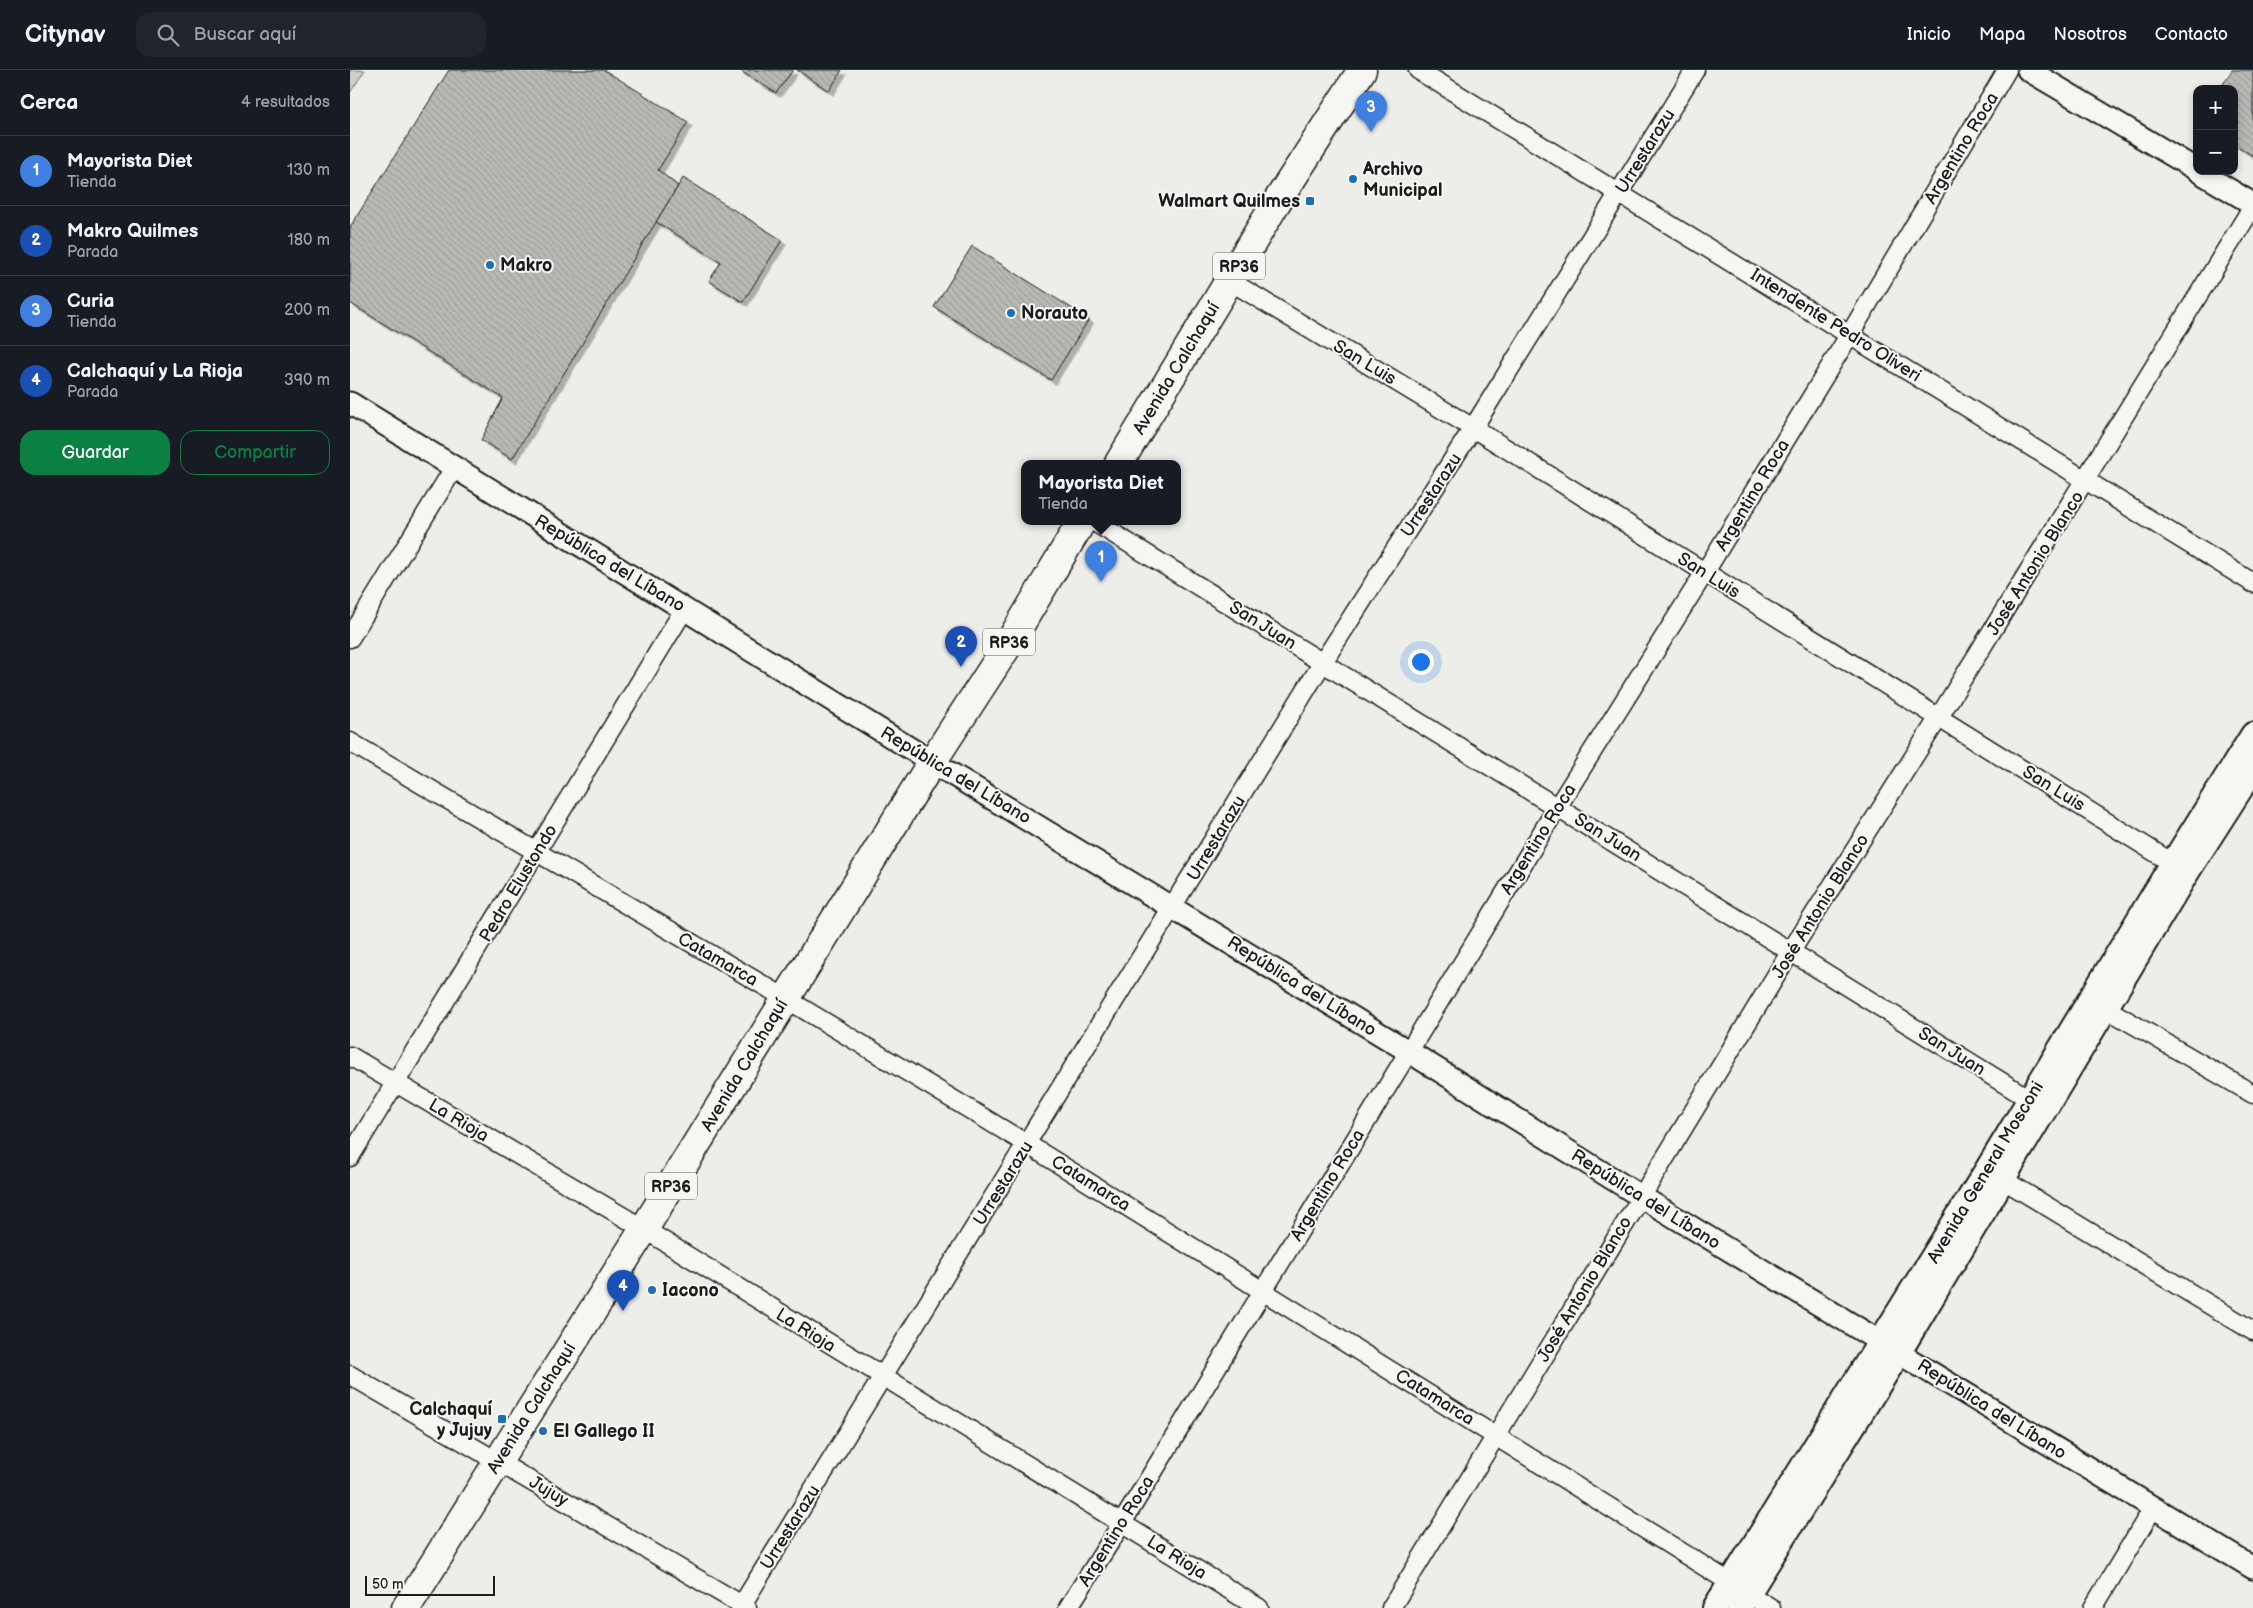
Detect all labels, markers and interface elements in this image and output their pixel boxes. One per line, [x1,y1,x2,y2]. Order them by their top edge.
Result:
search box [136,12,486,57]
text: Citynav [25,20,106,49]
icon: search [154,21,182,49]
text: Buscar aquí [194,23,296,46]
text: Inicio [1907,24,1951,45]
text: Mapa [1979,24,2025,45]
text: Nosotros [2053,24,2127,45]
text: Contacto [2155,24,2228,45]
map controls [2193,85,2238,175]
button: + [2193,85,2238,130]
street label: Argentino Roca [1920,89,2003,208]
text: Cerca [20,90,78,115]
pin: 3 [1355,91,1387,132]
text: 4 resultados [241,93,330,112]
street label: Urrestarazu [1611,105,1680,197]
button: − [2193,130,2238,175]
text: Mayorista Diet [67,150,192,173]
place label: Archivo Municipal [1362,159,1443,201]
text: 1 [33,161,39,180]
text: 130 m [287,161,330,180]
text: Tienda [67,173,116,192]
marker: Archivo Municipal [1347,173,1359,185]
place label: Walmart Quilmes [1158,191,1300,212]
marker: Walmart Quilmes [1304,195,1316,207]
text: Makro Quilmes [67,220,198,243]
text: 2 [31,231,41,250]
text: 180 m [288,231,330,250]
text: Parada [67,243,118,262]
road number: RP36 [1213,252,1265,280]
place label: Makro [500,255,552,276]
marker: Makro [484,259,496,271]
street label: Intendente Pedro Oliveri [1747,264,1925,387]
text: Curia [67,290,114,313]
street label: Avenida Calchaquí [1129,298,1225,438]
text: 3 [31,301,41,320]
text: 200 m [284,301,330,320]
place label: Norauto [1021,303,1088,324]
marker: Norauto [1005,307,1017,319]
text: Tienda [67,313,116,332]
street label: San Luis [1330,336,1400,389]
text: Calchaquí y La Rioja [67,360,243,383]
text: 4 [31,371,41,390]
text: 390 m [284,371,330,390]
text: Parada [67,383,118,402]
button: Guardar [20,430,170,475]
button: Compartir [180,430,330,475]
street label: Argentino Roca [1711,436,1794,555]
street label: Urrestarazu [1397,449,1466,541]
popup [1021,460,1181,525]
text: Mayorista Diet [1038,472,1164,495]
street label: José Antonio Blanco [1983,487,2088,639]
text: Tienda [1038,495,1088,514]
street label: República del Líbano [531,510,689,617]
pin: 1 [1085,541,1117,582]
street label: San Luis [1674,548,1744,603]
street label: San Juan [1225,597,1300,654]
pin: 2 [945,626,977,667]
road number: RP36 [983,628,1035,656]
your location [1408,649,1434,675]
street label: República del Líbano [877,722,1035,829]
street label: San Luis [2019,761,2089,816]
street label: Argentino Roca [1496,780,1581,898]
street label: Urrestarazu [1183,792,1250,885]
street label: San Juan [1570,809,1645,866]
street label: Pedro Elustondo [475,821,562,946]
street label: José Antonio Blanco [1768,830,1873,982]
street label: Catamarca [674,928,762,991]
street label: República del Líbano [1223,932,1380,1041]
street label: Avenida Calchaquí [697,995,793,1135]
street label: San Juan [1914,1023,1989,1080]
street label: Avenida General Mosconi [1923,1078,2048,1267]
street label: La Rioja [425,1094,493,1146]
street label: Argentino Roca [1286,1126,1369,1245]
street label: Urrestarazu [969,1137,1038,1229]
street label: República del Líbano [1567,1145,1724,1254]
street label: Catamarca [1047,1151,1134,1216]
road number: RP36 [645,1172,697,1200]
street label: José Antonio Blanco [1533,1213,1636,1366]
pin: 4 [607,1270,639,1311]
place label: Iacono [662,1280,719,1301]
marker: Iacono [646,1284,658,1296]
street label: La Rioja [772,1304,839,1357]
street label: Avenida Calchaquí [483,1338,581,1478]
street label: República del Líbano [1913,1355,2070,1464]
street label: Catamarca [1391,1365,1478,1430]
place label: Calchaquí y Jujuy [409,1399,493,1441]
marker: Calchaquí y Jujuy [496,1413,508,1425]
place label: El Gallego II [553,1421,655,1442]
marker: El Gallego II [537,1425,549,1437]
street label: Jujuy [525,1472,573,1512]
street label: Argentino Roca [1074,1472,1159,1590]
street label: Urrestarazu [756,1481,825,1573]
street label: La Rioja [1143,1531,1210,1584]
scale bar [365,1573,495,1596]
text: 50 m [372,1576,404,1593]

